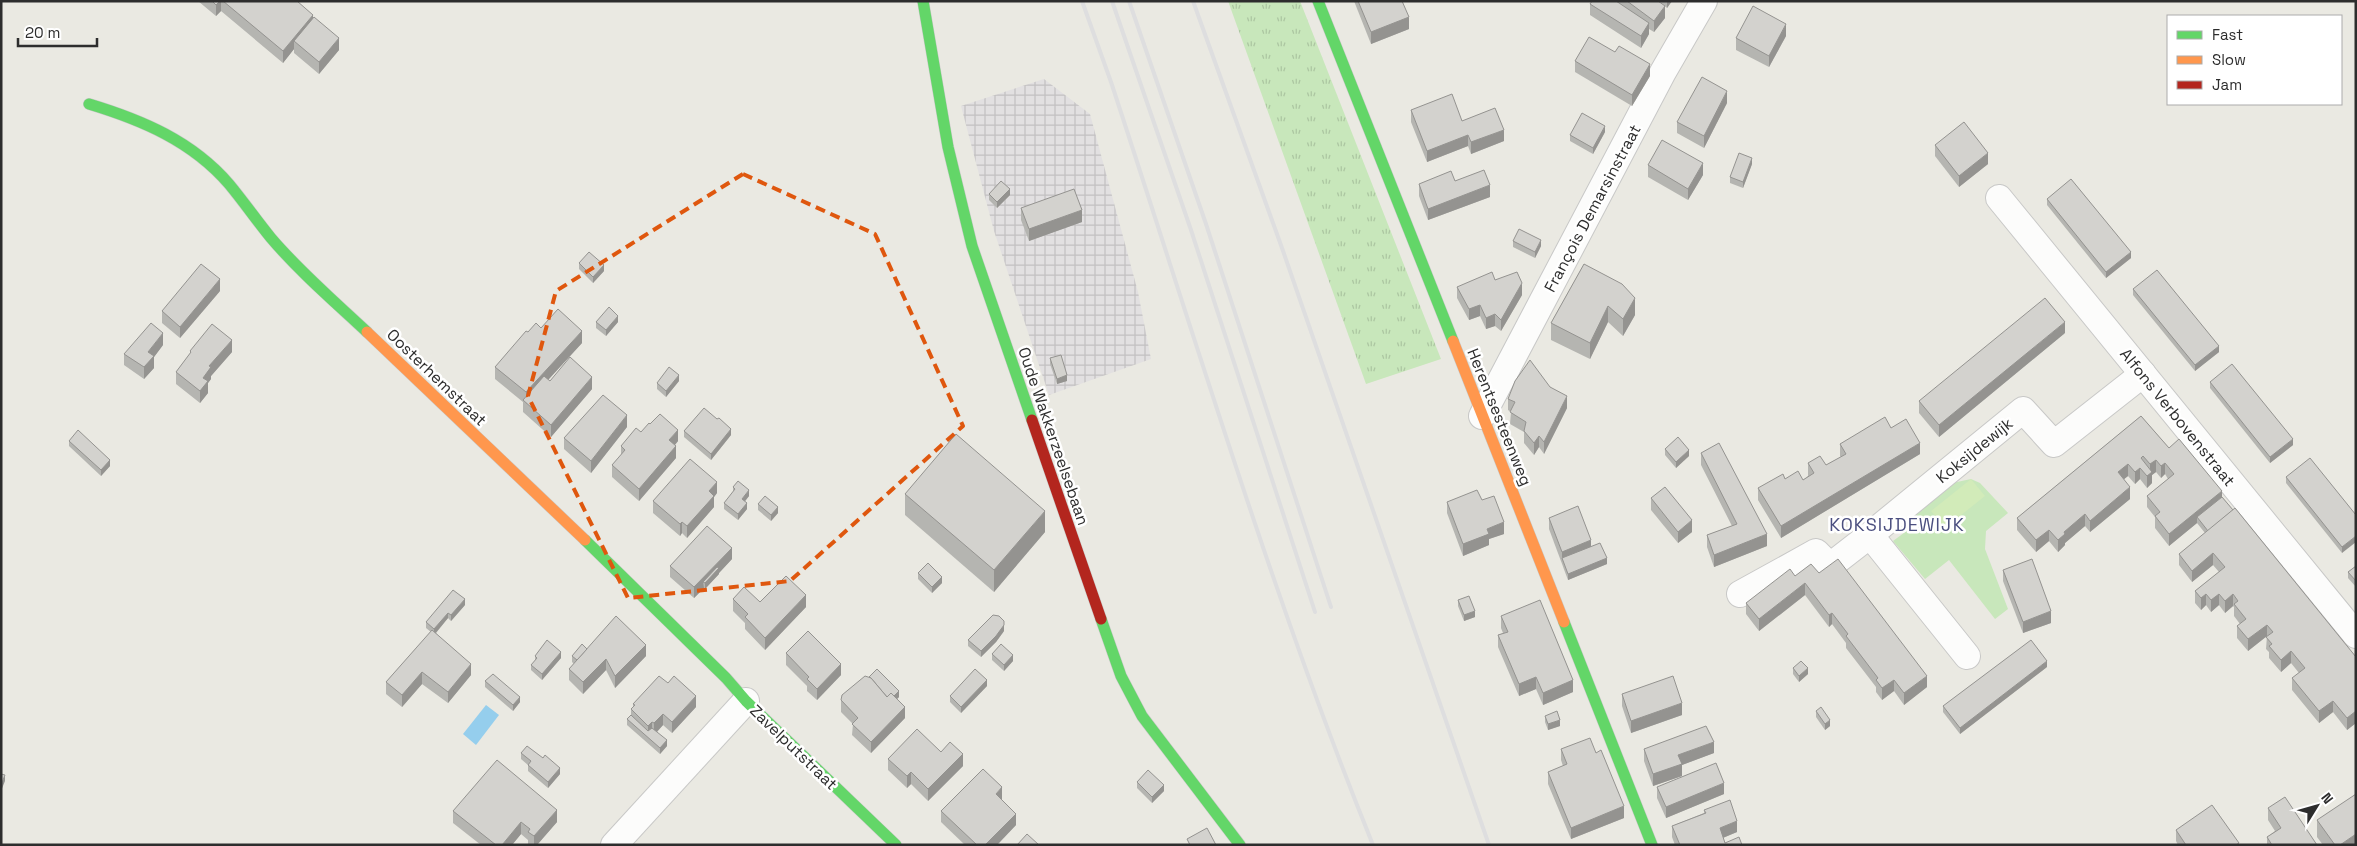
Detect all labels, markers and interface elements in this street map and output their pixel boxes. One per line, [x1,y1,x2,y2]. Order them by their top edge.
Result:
scale bar [18,15,96,47]
legend [2167,15,2342,105]
text: 20 m [25,23,60,42]
text: Fast [2212,25,2243,44]
text: Slow [2212,50,2246,69]
text: Jam [2212,75,2242,94]
street label: François Demarsinstraat [1539,121,1646,296]
street label: Oosterhemstraat [382,324,491,430]
street label: Oude Wakkerzeelsebaan [1013,344,1094,528]
street label: Alfons Verbovenstraat [2115,344,2240,491]
street label: Herentsesteenweg [1462,345,1537,489]
street label: Koksijdewijk [1932,413,2017,488]
district label: KOKSIJDEWIJK [1829,513,1965,536]
street label: Zavelputstraat [745,700,842,794]
north arrow [2292,781,2342,831]
text: N [2317,789,2337,807]

